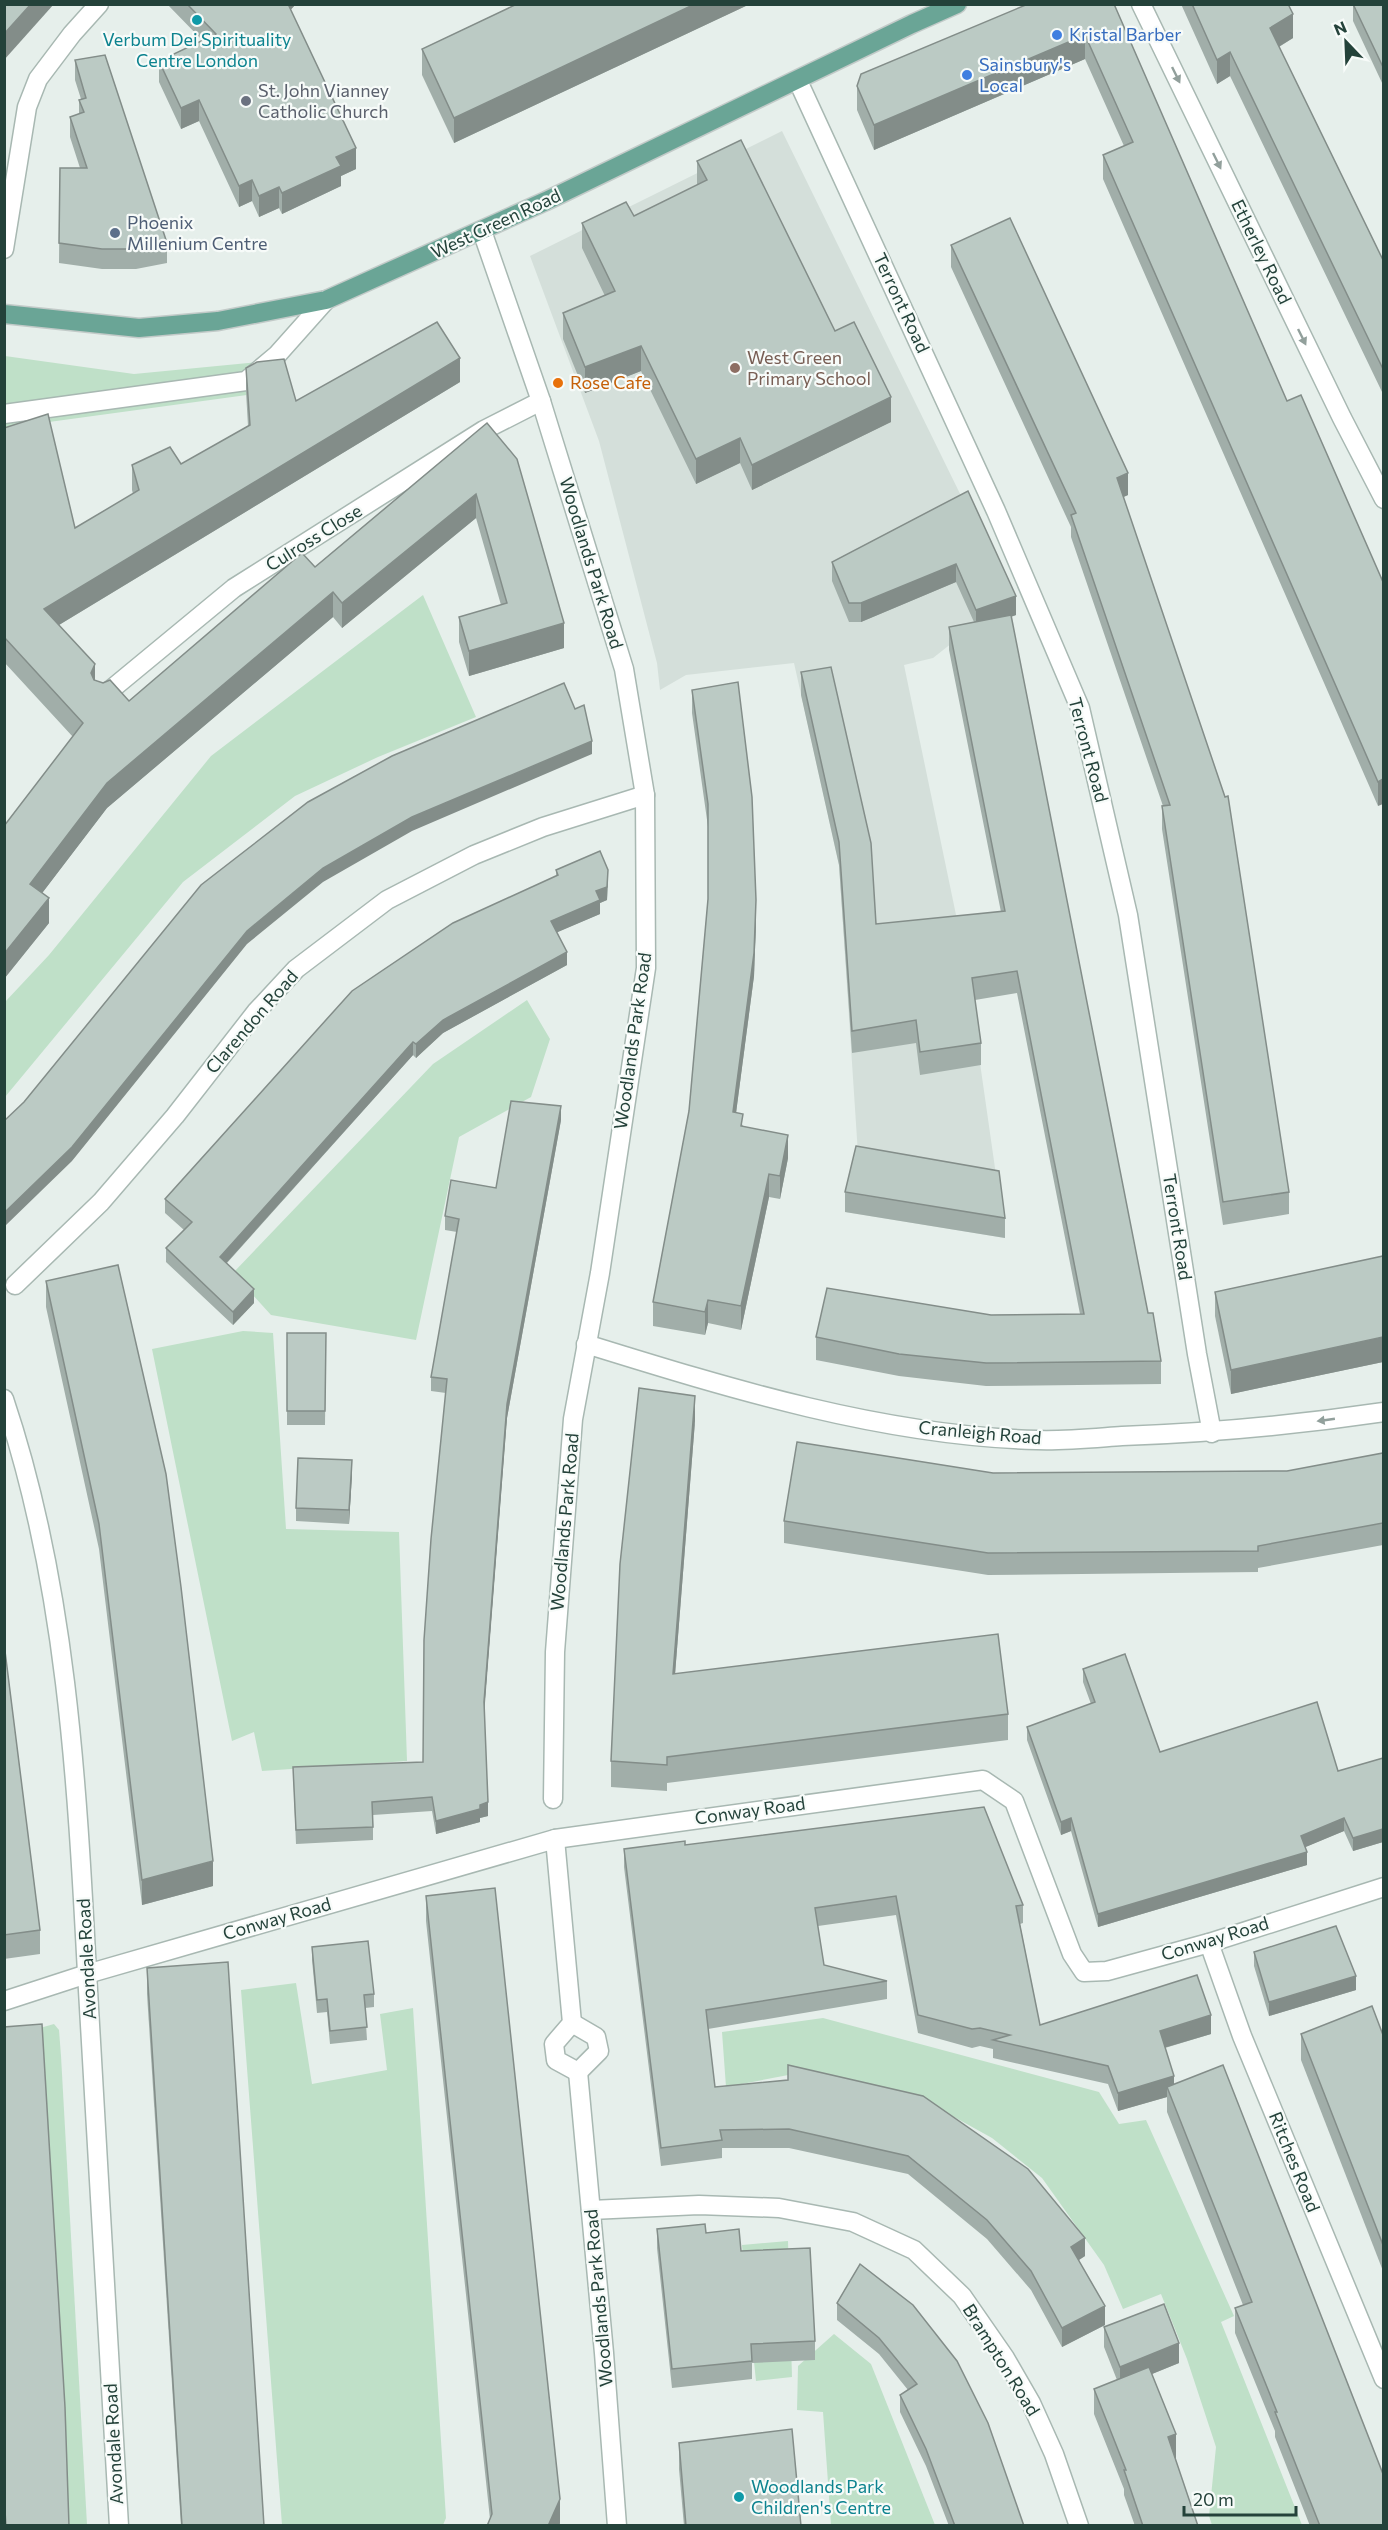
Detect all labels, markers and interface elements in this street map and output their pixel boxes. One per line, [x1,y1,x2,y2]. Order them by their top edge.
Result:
north arrow [1316,12,1376,72]
marker: Verbum Dei Spirituality Centre London [190,13,204,27]
text: N [1331,17,1349,39]
place label: Kristal Barber [1069,23,1181,45]
place label: Verbum Dei Spirituality Centre London [103,28,291,71]
marker: Kristal Barber [1050,28,1064,42]
place label: Sainsbury's Local [979,53,1071,96]
one-way arrow [1171,67,1181,84]
marker: Sainsbury's Local [960,68,974,82]
place label: St. John Vianney Catholic Church [258,79,389,122]
marker: St. John Vianney Catholic Church [239,94,253,108]
one-way arrow [1213,153,1222,170]
street label: West Green Road [427,183,564,263]
street label: Etherley Road [1227,196,1297,307]
place label: Phoenix Millenium Centre [127,211,268,254]
marker: Phoenix Millenium Centre [108,226,122,240]
street label: Terront Road [869,249,935,356]
one-way arrow [1298,328,1307,345]
place label: West Green Primary School [747,346,871,389]
marker: West Green Primary School [728,361,742,375]
place label: Rose Cafe [570,371,651,393]
marker: Rose Cafe [551,376,565,390]
street label: Woodlands Park Road [555,474,629,651]
street label: Culross Close [261,499,366,575]
street label: Terront Road [1064,695,1114,805]
street label: Woodlands Park Road [609,951,655,1131]
street label: Clarendon Road [200,965,302,1078]
street label: Terront Road [1159,1172,1197,1282]
street label: Cranleigh Road [918,1416,1042,1448]
one-way arrow [1316,1416,1335,1425]
street label: Woodlands Park Road [545,1432,583,1612]
street label: Conway Road [693,1791,807,1829]
street label: Conway Road [220,1892,333,1944]
street label: Avondale Road [72,1898,100,2020]
street label: Conway Road [1158,1911,1271,1965]
street label: Ritches Road [1265,2108,1325,2215]
street label: Woodlands Park Road [579,2208,617,2388]
street label: Brampton Road [959,2299,1045,2420]
street label: Avondale Road [99,2383,127,2505]
place label: Woodlands Park Children's Centre [751,2475,891,2518]
scale bar [1184,2479,1296,2517]
text: 20 m [1193,2488,1234,2510]
marker: Woodlands Park Children's Centre [732,2490,746,2504]

